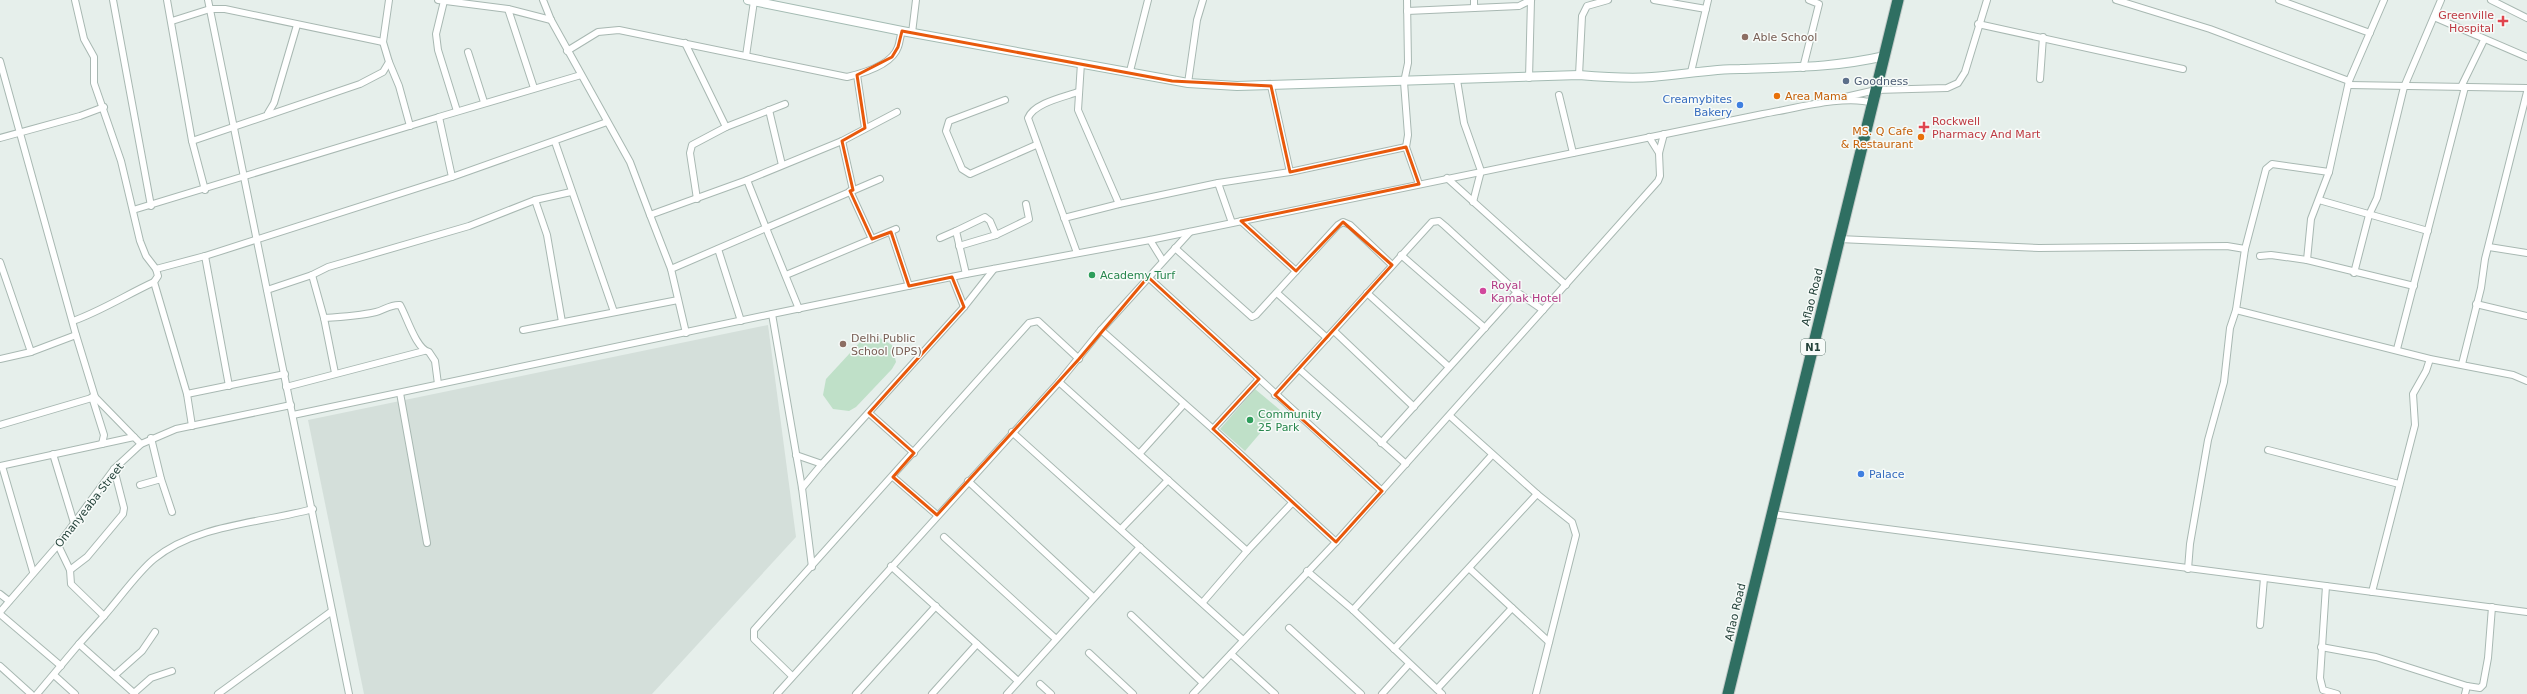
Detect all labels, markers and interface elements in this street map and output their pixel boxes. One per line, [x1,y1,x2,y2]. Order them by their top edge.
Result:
place label: Greenville Hospital [2438,9,2494,35]
marker: Greenville Hospital [2497,15,2509,27]
place label: Able School [1753,31,1817,44]
marker: Able School [1740,32,1750,42]
place label: Goodness [1854,75,1908,88]
marker: Goodness [1841,76,1851,86]
place label: Area Mama [1785,90,1848,103]
marker: Area Mama [1772,91,1782,101]
place label: Creamybites Bakery [1662,93,1732,119]
marker: Creamybites Bakery [1735,100,1745,110]
place label: Rockwell Pharmacy And Mart [1932,115,2041,141]
marker: Rockwell Pharmacy And Mart [1919,122,1929,132]
place label: MS. Q Cafe & Restaurant [1841,125,1914,151]
marker: MS. Q Cafe & Restaurant [1916,132,1926,142]
street label: Aflao Road [1799,267,1826,327]
place label: Academy Turf [1100,269,1176,282]
marker: Academy Turf [1087,270,1097,280]
place label: Royal Kamak Hotel [1491,279,1561,305]
marker: Royal Kamak Hotel [1478,286,1488,296]
place label: Delhi Public School (DPS) [851,332,922,358]
marker: Delhi Public School (DPS) [838,339,848,349]
road number: N1 [1801,339,1825,355]
place label: Community 25 Park [1258,408,1322,434]
marker: Community 25 Park [1245,415,1255,425]
street label: Omanyeaba Street [52,460,127,550]
place label: Palace [1869,468,1905,481]
marker: Palace [1856,469,1866,479]
street label: Aflao Road [1723,582,1748,642]

